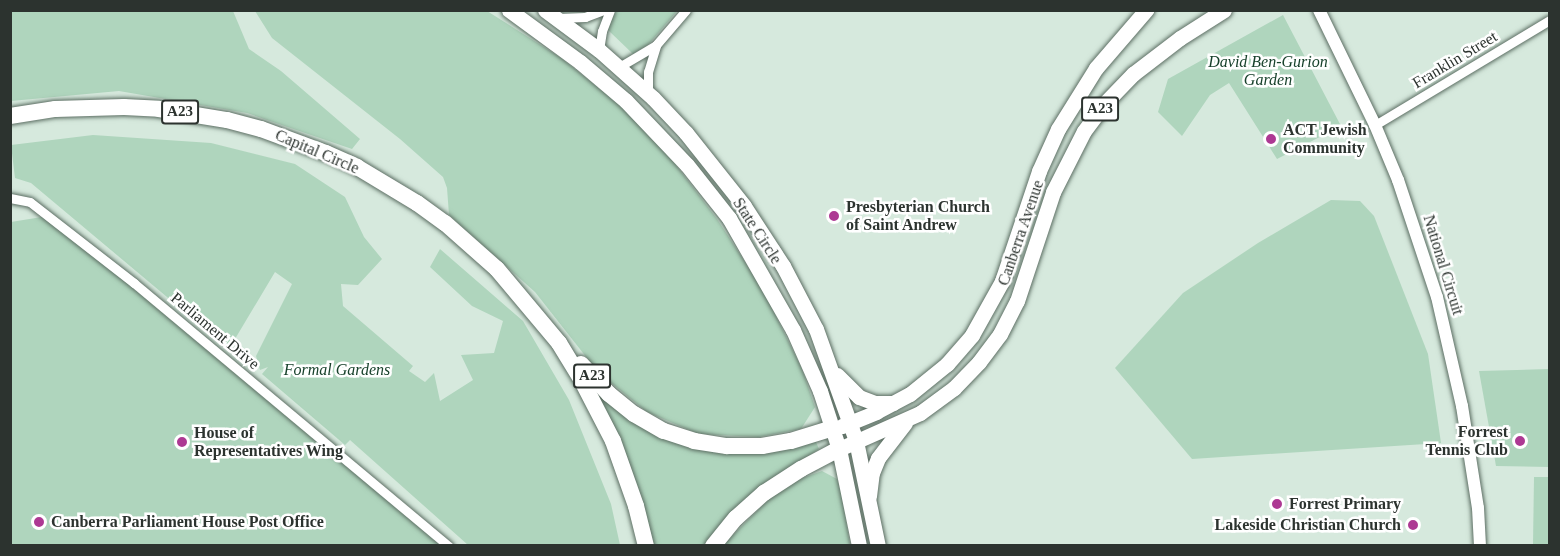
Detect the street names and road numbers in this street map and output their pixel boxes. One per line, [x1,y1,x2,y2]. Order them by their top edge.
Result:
street label: Franklin Street [1409,27,1501,93]
road number: A23 [1080,97,1120,121]
road number: A23 [160,100,200,124]
street label: Capital Circle [272,126,362,178]
street label: Canberra Avenue [994,177,1048,289]
street label: State Circle [729,194,785,268]
street label: National Circuit [1419,213,1467,317]
street label: Parliament Drive [167,288,263,374]
road number: A23 [572,364,612,388]

